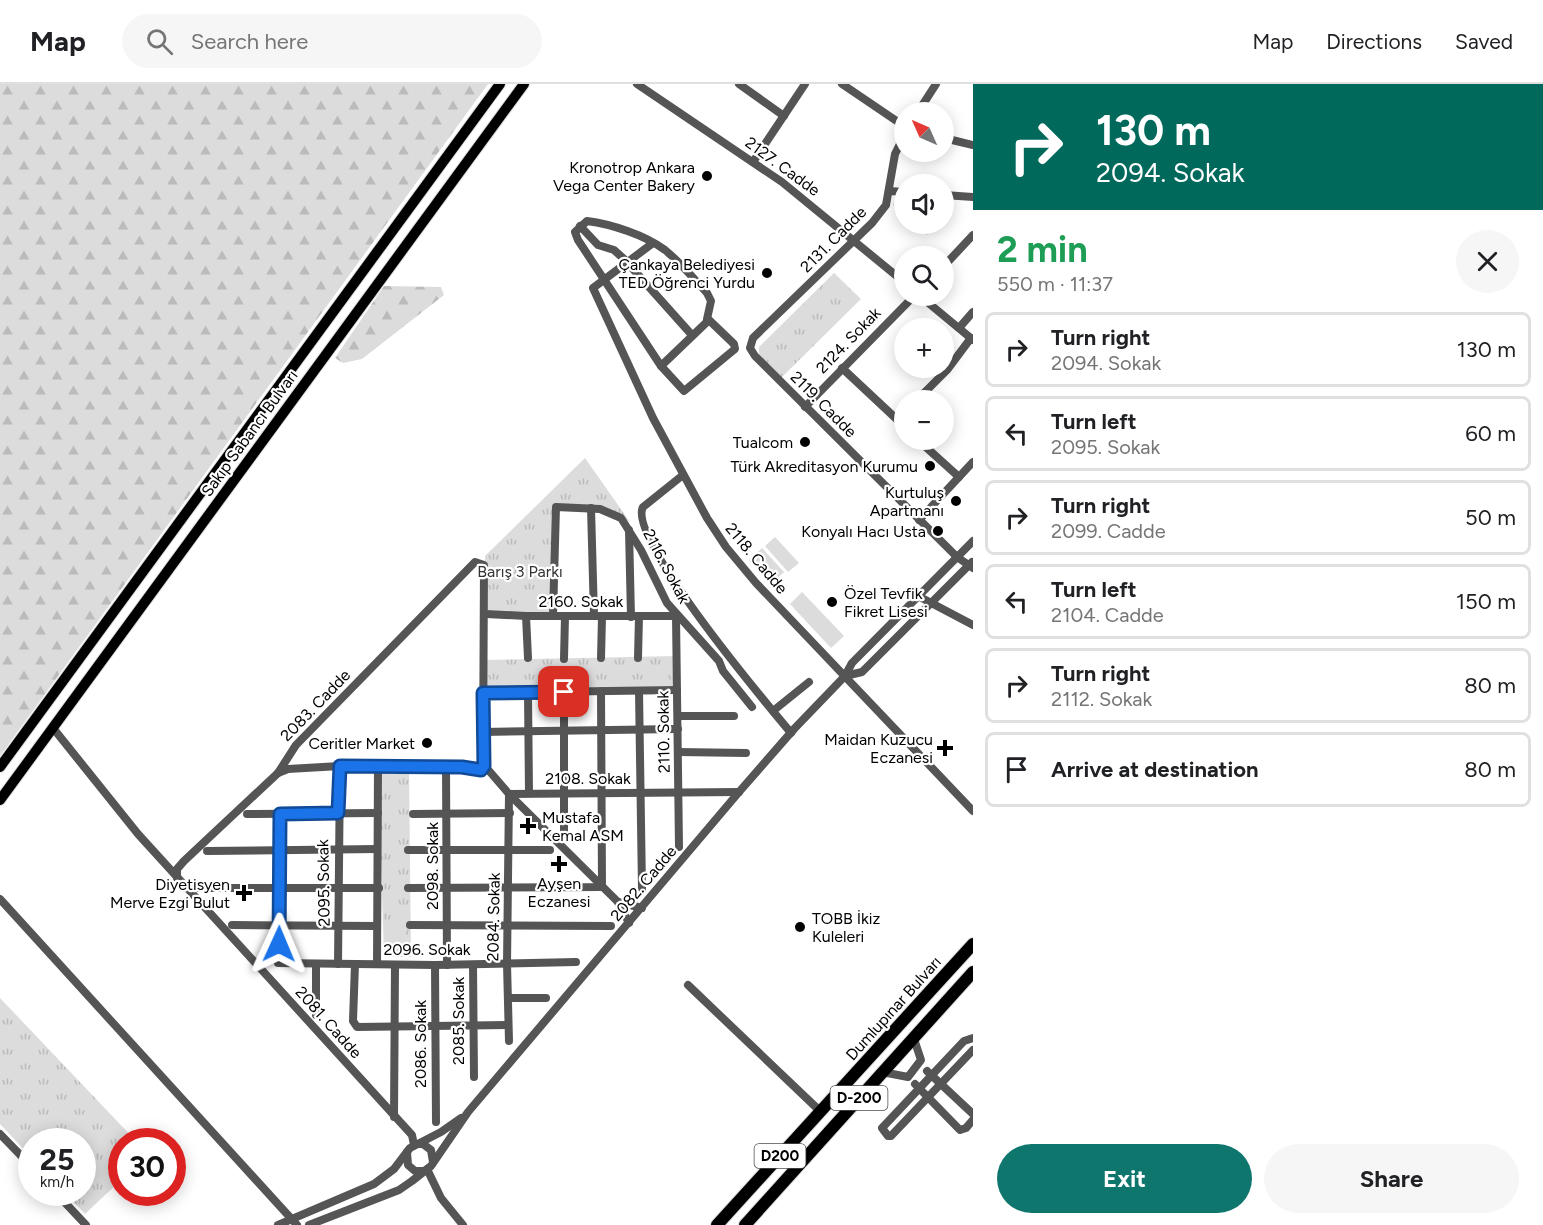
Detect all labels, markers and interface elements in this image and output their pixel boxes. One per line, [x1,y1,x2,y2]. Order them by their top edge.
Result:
search box [122,14,542,68]
text: Map [30,24,86,58]
icon: search [143,25,176,58]
text: Search here [191,28,308,55]
text: Map [1252,29,1293,54]
text: Directions [1326,29,1422,54]
text: Saved [1455,29,1513,54]
north arrow [894,102,954,162]
map controls [894,102,954,450]
text: 130 m [1096,105,1211,156]
icon: right [997,108,1075,186]
street label: 2127. Cadde [742,133,824,200]
text: 2094. Sokak [1096,156,1245,189]
place label: Kronotrop Ankara Vega Center Bakery [553,158,696,195]
marker: Kronotrop Ankara Vega Center Bakery [700,169,714,183]
button: sound [894,174,954,234]
street label: 2131. Cadde [796,202,870,276]
text: 2 min [997,228,1088,271]
button: close [1456,230,1519,293]
button: search [894,246,954,306]
place label: Çankaya Belediyesi TED Öğrenci Yurdu [618,255,755,292]
marker: Çankaya Belediyesi TED Öğrenci Yurdu [760,266,774,280]
text: 550 m · 11:37 [997,272,1113,296]
street label: 2124. Sokak [812,303,885,377]
button: + [894,318,954,378]
text: Turn right [1051,324,1150,351]
icon: right [1000,333,1033,366]
text: 130 m [1457,336,1516,363]
text: 2094. Sokak [1051,351,1161,375]
street label: Sakıp Sabancı Bulvarı [197,367,302,500]
street label: 2119. Cadde [787,367,861,442]
button: − [894,390,954,450]
text: Turn left [1051,408,1137,435]
icon: left [1000,417,1033,450]
text: 60 m [1465,420,1516,447]
place label: Tualcom [733,433,793,452]
marker: Tualcom [798,435,812,449]
text: 2095. Sokak [1051,435,1160,459]
place label: Türk Akreditasyon Kurumu [730,457,918,476]
marker: Türk Akreditasyon Kurumu [923,459,937,473]
place label: Kurtuluş Apartmanı [870,483,944,520]
text: Turn right [1051,492,1150,519]
marker: Kurtuluş Apartmanı [949,494,963,508]
icon: right [1000,501,1033,534]
text: 50 m [1465,504,1516,531]
street label: 2118. Cadde [722,519,792,598]
text: 2099. Cadde [1051,519,1166,543]
place label: Konyalı Hacı Usta [801,522,926,541]
marker: Konyalı Hacı Usta [931,524,945,538]
street label: 2116. Sokak [639,526,694,607]
park label: Barış 3 Parkı [477,562,563,581]
text: Turn left [1051,576,1137,603]
place label: Özel Tevfik Fikret Lisesi [844,584,928,621]
icon: left [1000,585,1033,618]
text: 150 m [1456,588,1516,615]
street label: 2160. Sokak [539,592,624,611]
marker: Özel Tevfik Fikret Lisesi [825,595,839,609]
text: 2104. Cadde [1051,603,1164,627]
text: Turn right [1051,660,1150,687]
street label: 2083. Cadde [277,665,354,745]
pin [538,666,589,717]
icon: right [1000,669,1033,702]
text: 80 m [1464,672,1516,699]
icon: arrive [547,675,580,708]
text: 2112. Sokak [1051,687,1152,711]
street label: 2110. Sokak [653,690,674,773]
place label: Maidan Kuzucu Eczanesi [824,730,933,767]
place label: Ceritler Market [308,734,415,753]
marker: Ceritler Market [420,736,434,750]
marker: Maidan Kuzucu Eczanesi [938,741,952,755]
icon: arrive [1000,753,1033,786]
text: Arrive at destination [1051,756,1259,783]
text: 80 m [1464,756,1516,783]
street label: 2108. Sokak [545,769,631,788]
place label: Mustafa Kemal ASM [542,808,624,845]
marker: Mustafa Kemal ASM [519,817,537,835]
street label: 2098. Sokak [423,822,442,910]
street label: 2095. Sokak [313,839,334,927]
street label: 2082. Cadde [606,842,681,925]
marker: Ayşen Eczanesi [552,857,566,871]
street label: 2084. Sokak [483,872,504,962]
place label: Ayşen Eczanesi [528,874,590,911]
place label: Diyetisyen Merve Ezgi Bulut [110,875,230,912]
marker: Diyetisyen Merve Ezgi Bulut [235,884,253,902]
place label: TOBB İkiz Kuleleri [812,909,881,946]
position arrow [247,912,311,976]
marker: TOBB İkiz Kuleleri [793,920,807,934]
street label: 2096. Sokak [383,940,471,959]
street label: Dumlupınar Bulvarı [842,952,945,1064]
street label: 2085. Sokak [449,977,468,1065]
street label: 2081. Cadde [291,982,366,1062]
street label: 2086. Sokak [411,1000,430,1088]
road number: D-200 [830,1086,888,1110]
speed limit sign: 30 [108,1128,186,1206]
text: 25 [40,1141,74,1178]
road number: D200 [754,1144,806,1168]
button: Exit [997,1144,1252,1213]
button: Share [1264,1144,1519,1213]
text: km/h [40,1173,74,1191]

